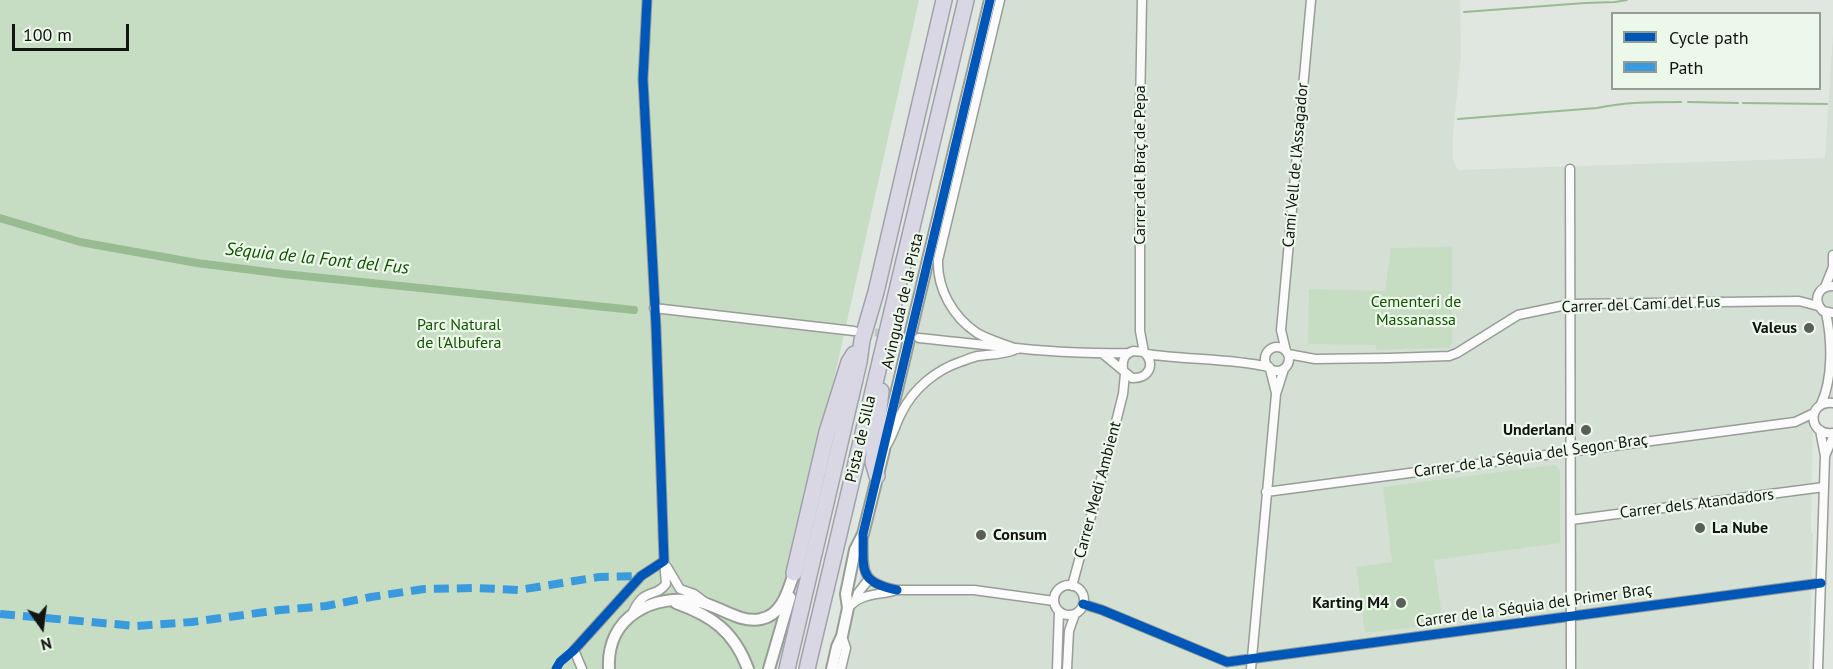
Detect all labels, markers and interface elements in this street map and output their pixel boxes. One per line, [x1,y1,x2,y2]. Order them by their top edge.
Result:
scale bar [15,12,132,50]
legend [1611,12,1821,90]
text: 100 m [23,23,72,46]
text: Cycle path [1669,26,1749,49]
text: Path [1669,56,1703,79]
street label: Camí Vell de l'Assagador [1279,82,1313,248]
street label: Carrer del Braç de Pepa [1130,85,1150,245]
street label: Avinguda de la Pista [878,231,928,371]
water label: Séquia de la Font del Fus [224,239,410,279]
park label: Cementeri de Massanassa [1371,292,1461,330]
street label: Carrer del Camí del Fus [1561,293,1721,317]
park label: Parc Natural de l'Albufera [417,315,501,353]
place label: Valeus [1752,318,1797,338]
marker: Valeus [1802,321,1816,335]
street label: Pista de Silla [842,394,880,484]
street label: Carrer Medi Ambient [1070,419,1126,561]
place label: Underland [1503,420,1574,440]
marker: Underland [1579,423,1593,437]
street label: Carrer de la Séquia del Segon Braç [1413,430,1649,482]
street label: Carrer dels Atandadors [1619,485,1775,523]
place label: La Nube [1712,518,1768,538]
marker: La Nube [1693,521,1707,535]
place label: Consum [993,525,1047,545]
marker: Consum [974,528,988,542]
street label: Carrer de la Séquia del Primer Braç [1415,580,1653,632]
place label: Karting M4 [1312,593,1389,613]
marker: Karting M4 [1394,596,1408,610]
north arrow [12,597,72,657]
text: N [39,633,54,655]

